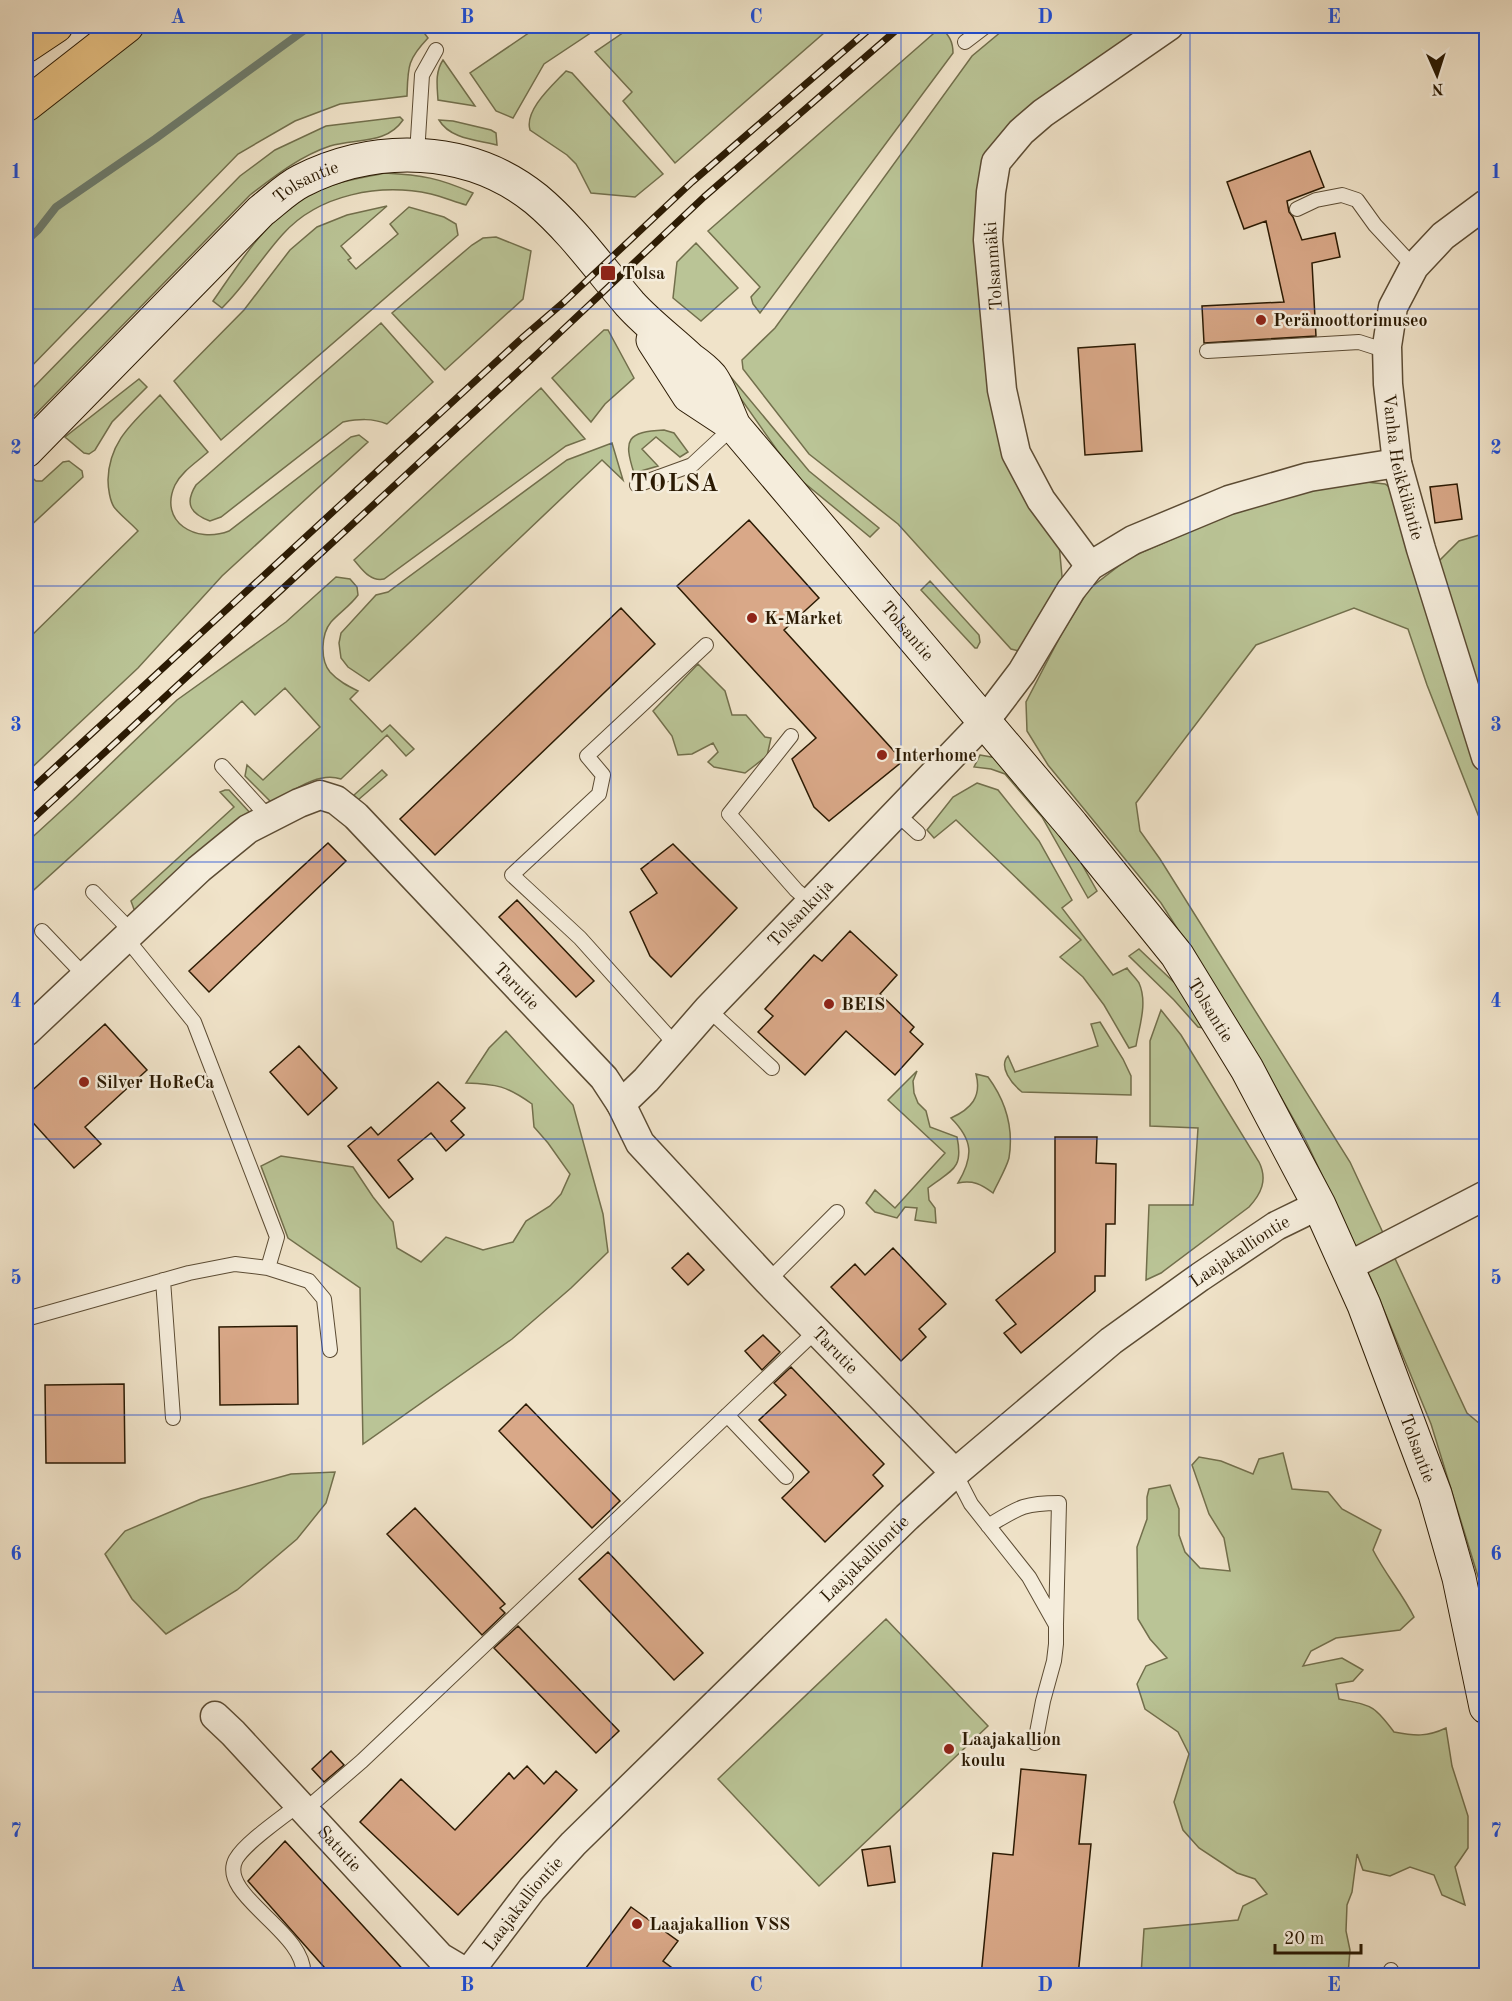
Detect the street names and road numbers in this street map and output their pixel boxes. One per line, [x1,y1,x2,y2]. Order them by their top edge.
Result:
street label: Tolsantie [270,158,341,207]
street label: Tolsanmäki [982,221,1006,311]
street label: Vanha Heikkiläntie [1379,393,1426,542]
street label: Tolsantie [877,598,937,665]
street label: Tolsankuja [765,877,837,951]
street label: Tarutie [490,960,542,1014]
street label: Tolsantie [1184,975,1236,1046]
street label: Laajakalliontie [1187,1213,1293,1291]
street label: Tarutie [808,1324,861,1378]
street label: Tolsantie [1396,1412,1438,1485]
street label: Laajakalliontie [818,1512,913,1606]
street label: Satutie [314,1823,364,1876]
street label: Laajakalliontie [480,1854,567,1955]

